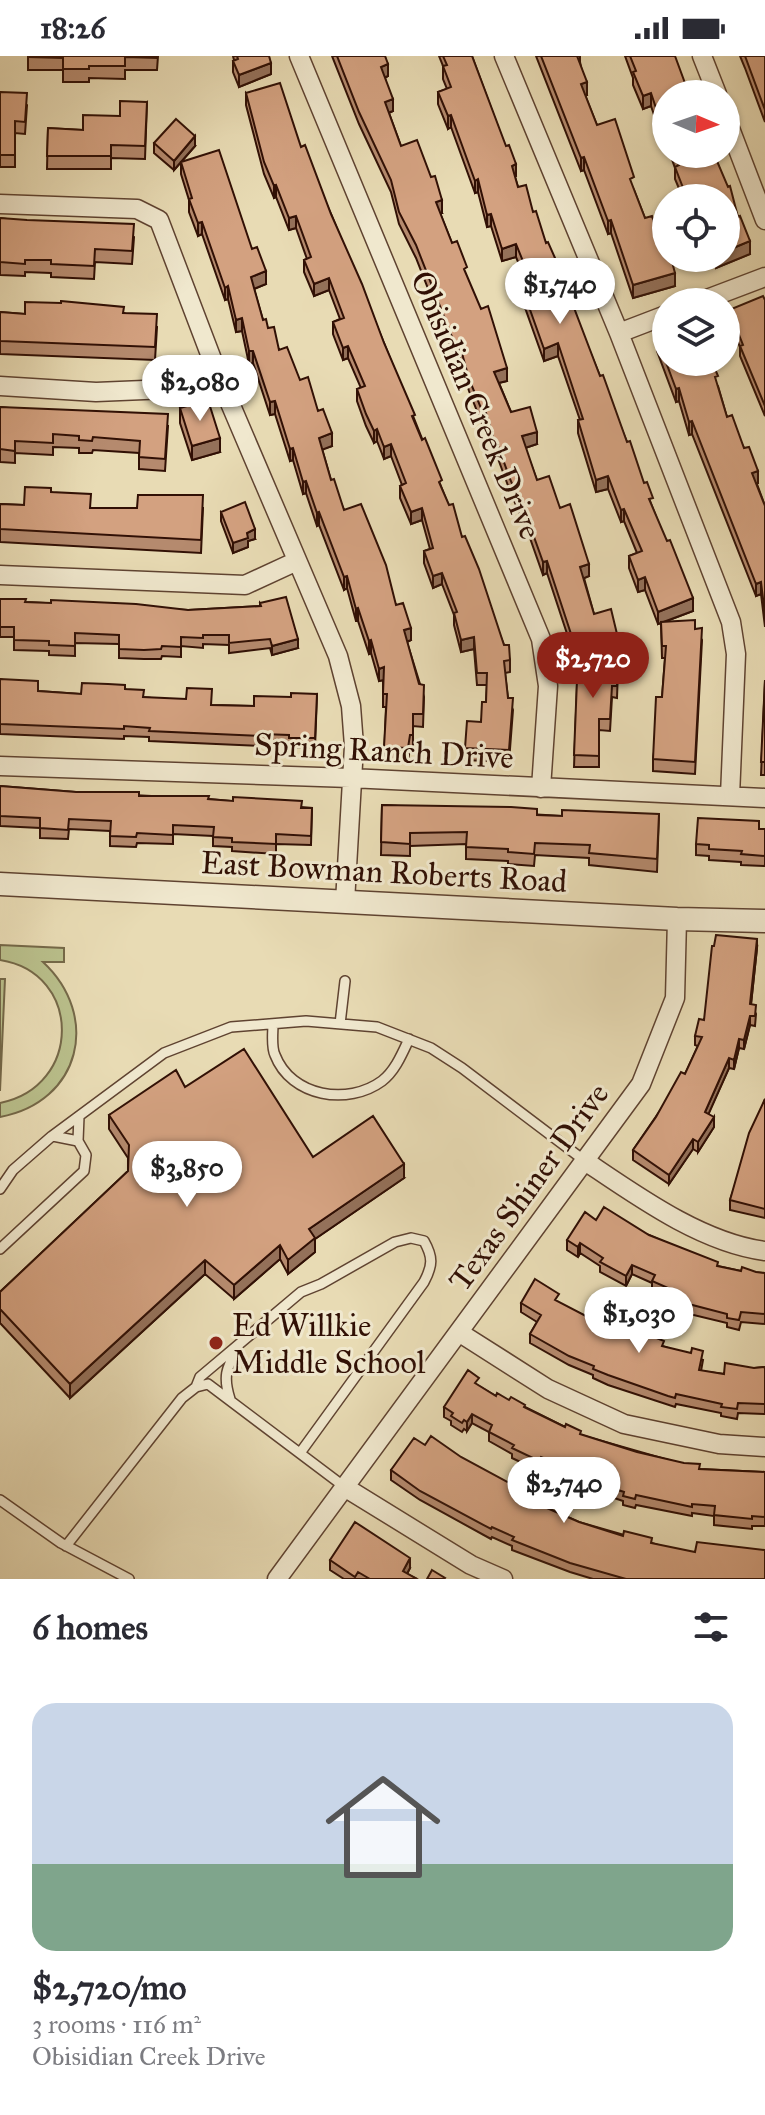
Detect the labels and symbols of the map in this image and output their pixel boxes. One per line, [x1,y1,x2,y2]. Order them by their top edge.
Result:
north arrow [652,80,740,168]
pin: $1,740 [495,258,625,326]
street label: Obisidian Creek Drive [402,265,550,545]
pin: $2,080 [135,355,265,423]
pin: $2,720 [528,632,658,700]
street label: Spring Ranch Drive [253,725,515,777]
street label: East Bowman Roberts Road [200,843,568,901]
street label: Texas Shiner Drive [441,1075,617,1299]
pin: $3,850 [122,1141,252,1209]
pin: $1,030 [574,1287,704,1355]
place label: Ed Willkie Middle School [232,1306,426,1382]
marker: Ed Willkie Middle School [207,1334,225,1352]
pin: $2,740 [499,1457,629,1525]

